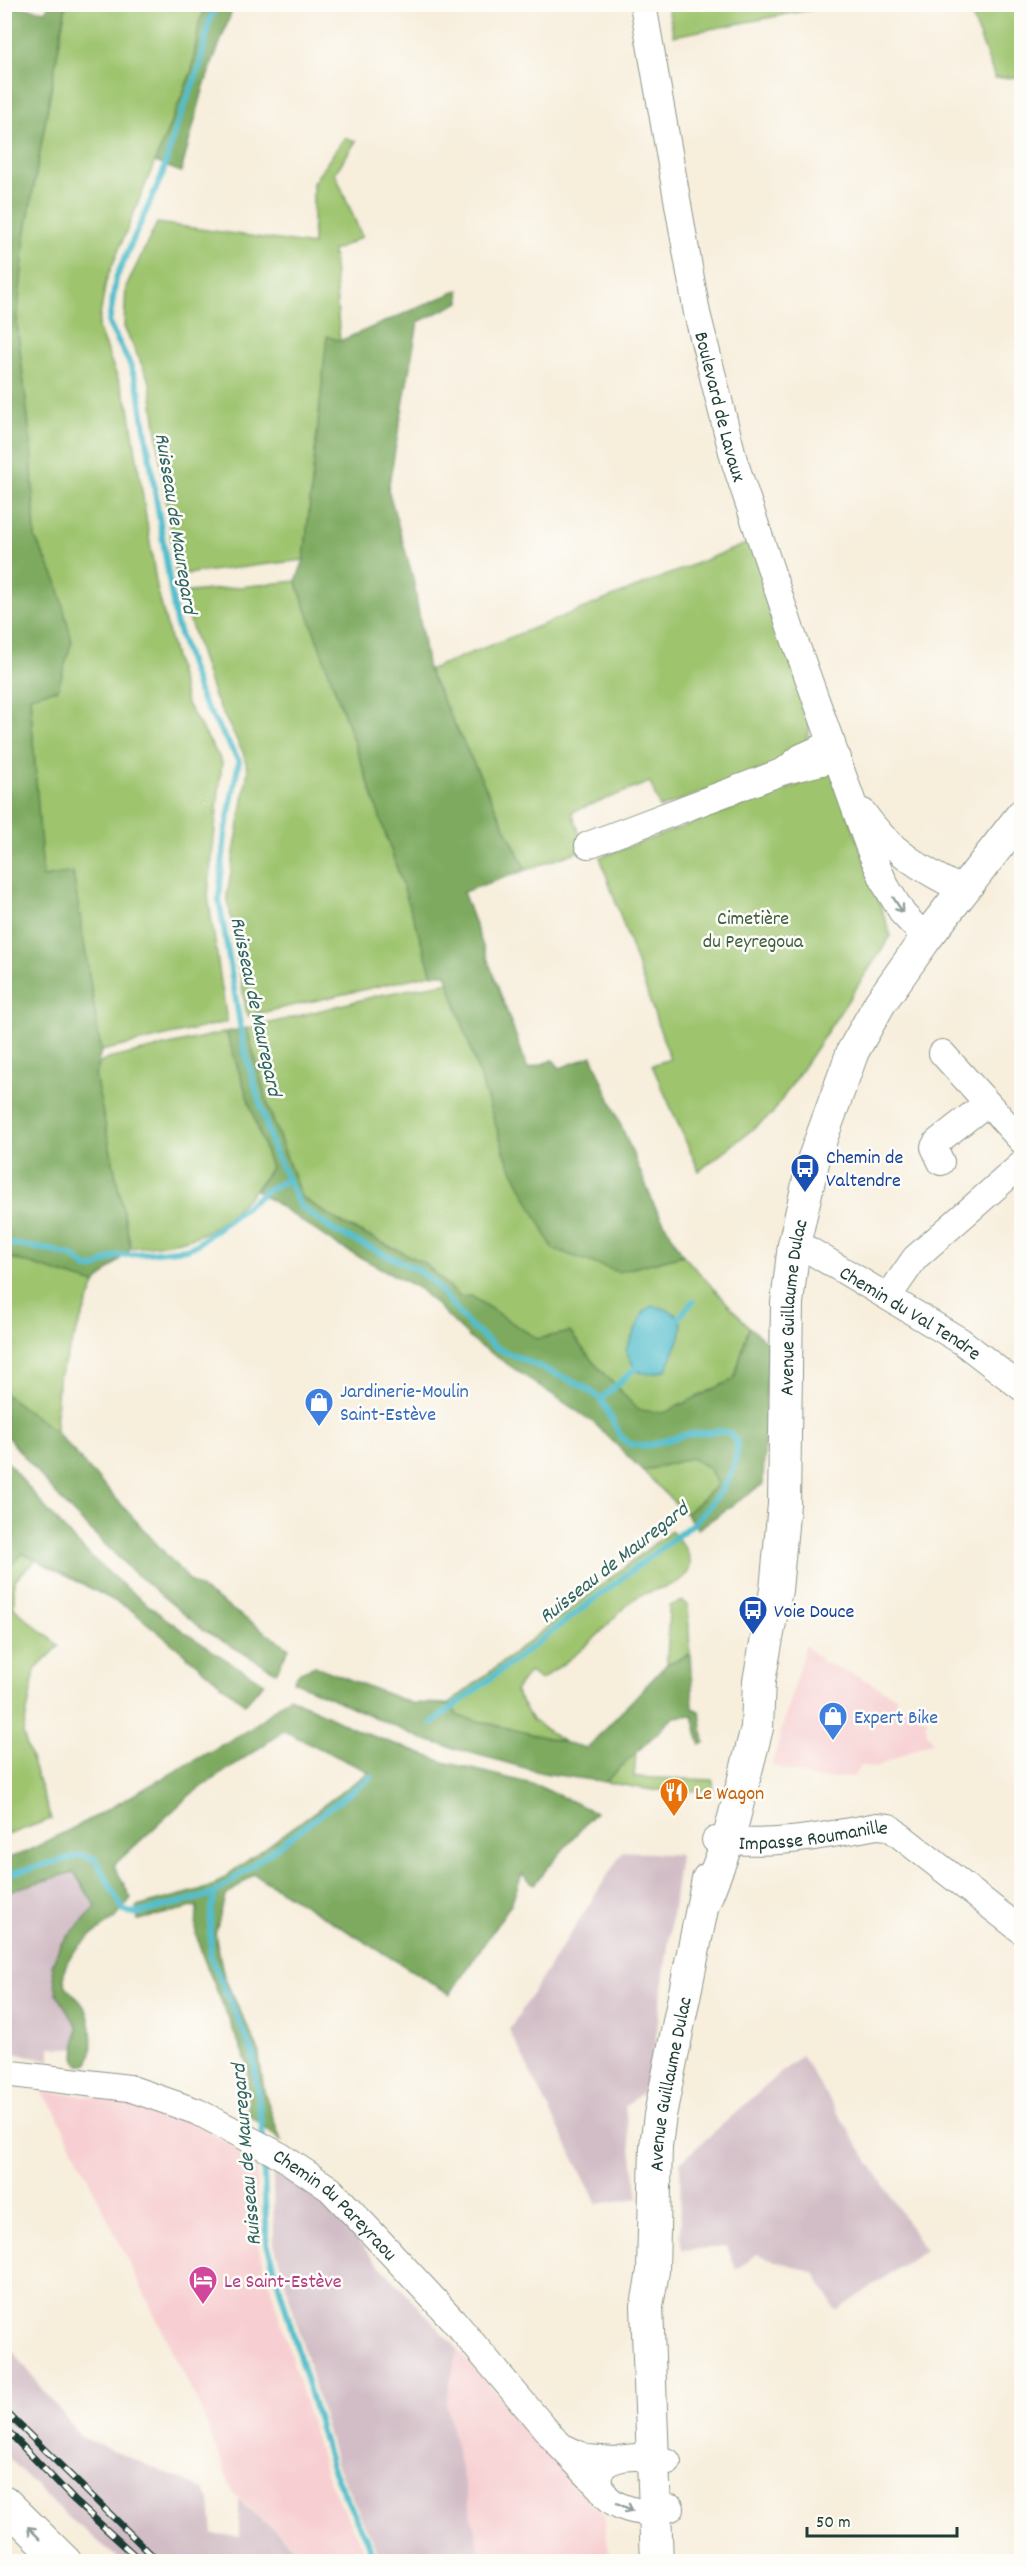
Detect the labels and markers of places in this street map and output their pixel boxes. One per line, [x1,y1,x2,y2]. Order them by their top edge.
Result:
place label: Chemin de Valtendre [826,1145,903,1196]
bus stop icon: Chemin de Valtendre [789,1152,821,1194]
place label: Jardinerie-Moulin Saint-Estève [340,1379,469,1430]
shop icon: Jardinerie-Moulin Saint-Estève [303,1386,335,1428]
bus stop icon: Voie Douce [737,1594,769,1636]
place label: Voie Douce [774,1599,854,1627]
shop icon: Expert Bike [817,1700,849,1742]
place label: Expert Bike [854,1705,938,1733]
restaurant icon: Le Wagon [658,1776,690,1818]
place label: Le Wagon [695,1781,764,1809]
hotel icon: Le Saint-Estève [187,2264,219,2306]
place label: Le Saint-Estève [224,2269,342,2297]

